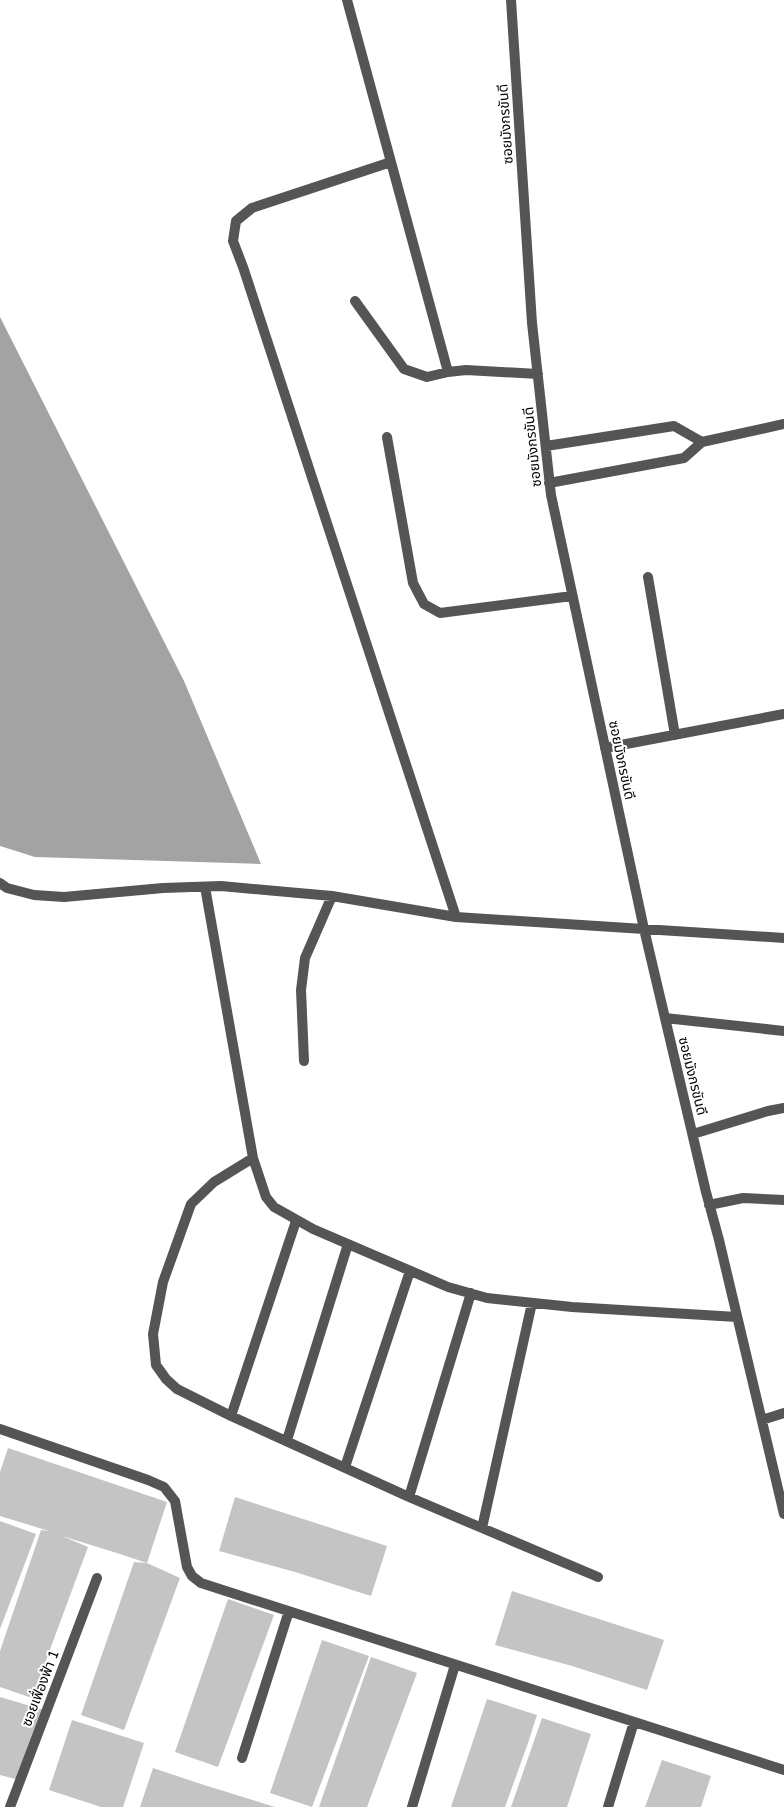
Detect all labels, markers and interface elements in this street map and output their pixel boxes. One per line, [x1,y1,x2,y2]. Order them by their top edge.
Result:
street label: ซอยมังกรขันดี [494,83,517,165]
street label: ซอยมังกรขันดี [520,406,545,488]
street label: ซอยมังกรขันดี [605,719,638,801]
street label: ซอยมังกรขันดี [675,1035,710,1117]
street label: ซอยเฟื่องฟ้า 1 [16,1647,63,1729]

